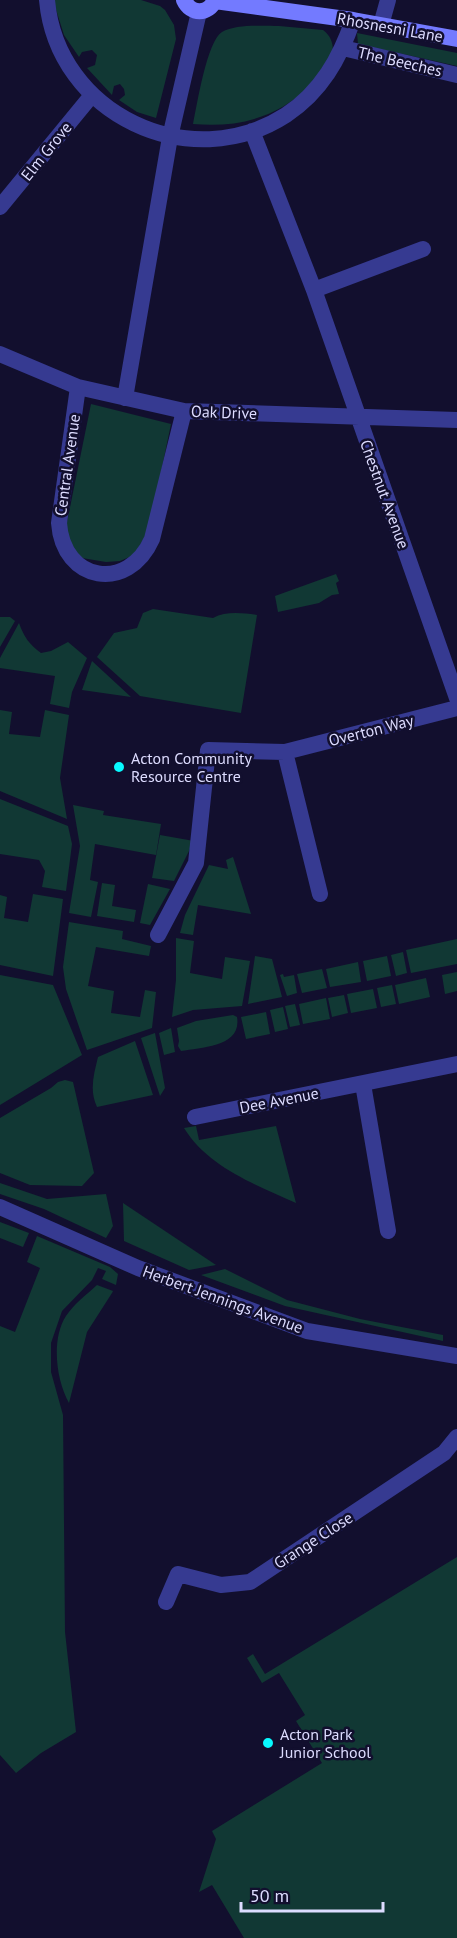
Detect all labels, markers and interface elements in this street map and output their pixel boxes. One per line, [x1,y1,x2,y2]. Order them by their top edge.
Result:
street label: Rhosnesni Lane [335,8,445,46]
street label: The Beeches [356,42,444,80]
street label: Elm Grove [16,118,76,184]
street label: Oak Drive [191,401,257,423]
street label: Central Avenue [50,413,84,517]
street label: Chestnut Avenue [356,437,414,551]
street label: Overton Way [326,710,416,750]
place label: Acton Community Resource Centre [131,748,252,786]
marker: Acton Community Resource Centre [112,760,126,774]
street label: Dee Avenue [238,1083,320,1117]
street label: Herbert Jennings Avenue [140,1261,306,1337]
street label: Grange Close [270,1507,356,1573]
place label: Acton Park Junior School [279,1724,371,1762]
marker: Acton Park Junior School [261,1736,275,1750]
scale bar [241,1875,384,1913]
text: 50 m [250,1884,289,1907]

